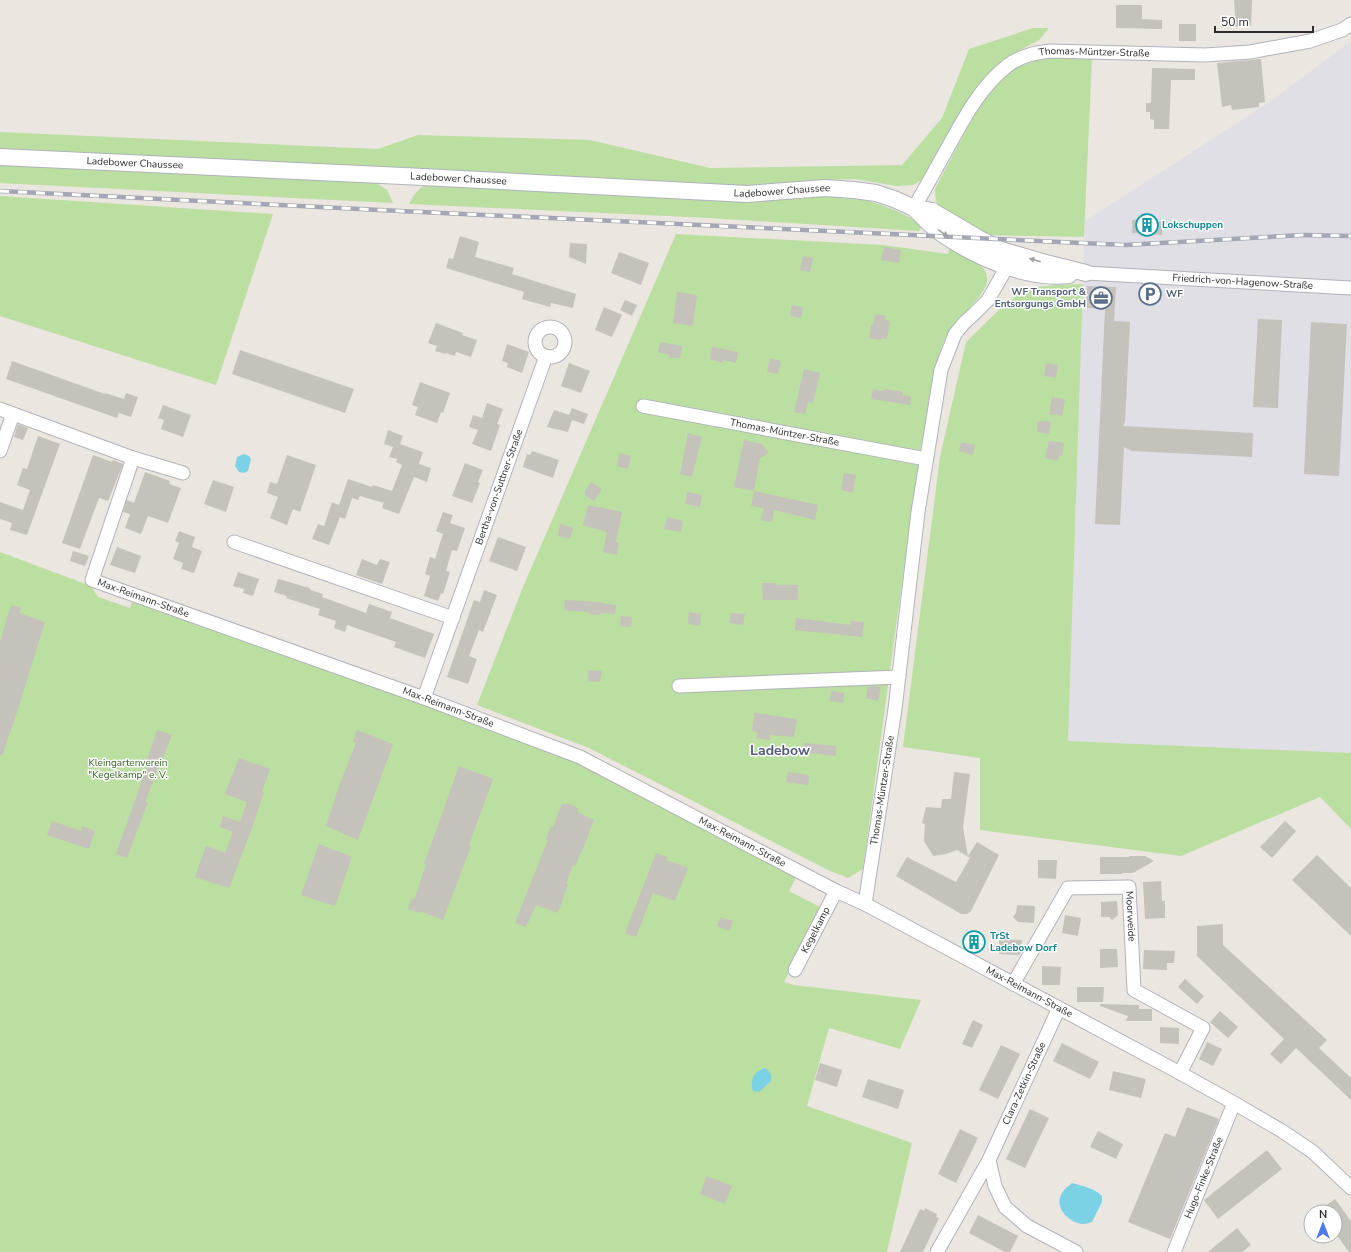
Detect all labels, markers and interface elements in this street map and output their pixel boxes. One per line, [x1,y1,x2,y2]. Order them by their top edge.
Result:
scale bar [1215,8,1313,34]
text: 50 m [1221,14,1249,30]
street label: Thomas-Müntzer-Straße [1038,44,1150,61]
street label: Ladebower Chaussee [86,154,184,173]
street label: Ladebower Chaussee [410,169,507,188]
street label: Ladebower Chaussee [733,181,831,201]
building icon: Lokschuppen [1134,212,1160,238]
place label: Lokschuppen [1162,218,1223,232]
one-way arrow [937,230,949,237]
one-way arrow [1029,257,1041,263]
street label: Friedrich-von-Hagenow-Straße [1172,271,1314,293]
parking icon: WF [1137,281,1163,307]
place label: WF Transport & Entsorgungs GmbH [995,285,1087,311]
office icon: WF Transport & Entsorgungs GmbH [1088,285,1114,311]
place label: WF [1166,287,1183,301]
street label: Thomas-Müntzer-Straße [729,415,840,450]
street label: Bertha-von-Suttner-Straße [472,427,526,547]
street label: Max-Reimann-Straße [95,575,191,621]
street label: Max-Reimann-Straße [401,684,496,731]
street label: Thomas-Müntzer-Straße [867,734,898,846]
district label: Ladebow [750,741,810,760]
park label: Kleingartenverein "Kegelkamp" e. V. [88,756,168,782]
street label: Max-Reimann-Straße [696,813,788,871]
street label: Moorweide [1122,891,1139,942]
street label: Kegelkamp [798,904,834,956]
building icon: TrSt Ladebow Dorf [961,929,987,955]
place label: TrSt Ladebow Dorf [990,929,1057,955]
street label: Max-Reimann-Straße [983,963,1075,1021]
street label: Clara-Zetkin-Straße [999,1040,1049,1127]
street label: Hugo-Finke-Straße [1181,1135,1227,1221]
north arrow [1303,1204,1343,1244]
text: N [1319,1207,1327,1222]

